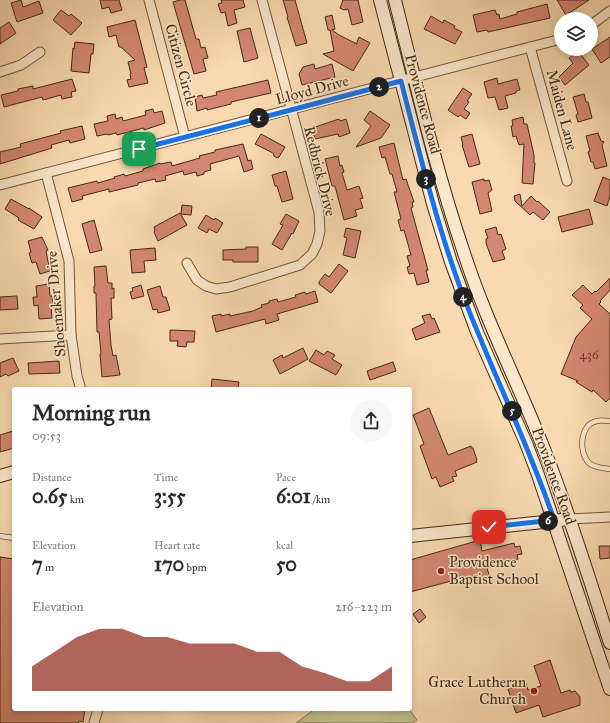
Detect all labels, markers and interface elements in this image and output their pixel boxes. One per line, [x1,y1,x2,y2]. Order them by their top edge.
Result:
map controls [554,12,598,56]
button: layers [554,12,598,56]
street label: Citizen Circle [161,22,201,108]
street label: Providence Road [401,52,445,156]
street label: Maiden Lane [543,68,581,152]
street label: Lloyd Drive [273,72,351,108]
pin: 2 [369,77,389,97]
text: 2 [376,80,382,93]
pin: 1 [249,108,269,128]
text: 1 [257,111,261,124]
street label: Redbrick Drive [300,124,340,218]
pin [122,132,156,166]
icon: arrive [128,138,150,160]
pin: 3 [416,169,436,189]
text: 3 [424,172,428,185]
street label: Shoemaker Drive [42,250,70,358]
pin: 4 [453,287,473,307]
text: 4 [460,290,466,303]
house number: 436 [579,347,599,363]
text: Morning run [32,399,151,426]
button: share [350,400,392,442]
pin: 5 [502,401,522,421]
text: 5 [509,404,515,417]
street label: Providence Road [528,425,580,528]
text: 09:53 [32,428,61,444]
text: Distance [32,471,71,484]
text: Time [154,471,178,484]
text: Pace [276,471,296,484]
text: 0.65 [32,484,67,508]
text: 3:55 [154,484,186,508]
text: 6:01 [276,484,311,508]
text: km [67,493,84,506]
text: /km [311,493,330,506]
pin [472,510,506,544]
pin: 6 [538,511,558,531]
text: 6 [545,514,551,527]
icon: check [478,516,500,538]
text: Elevation [32,539,76,552]
text: Heart rate [154,539,200,552]
text: kcal [276,539,293,552]
text: 7 [32,552,43,576]
text: 170 [154,552,184,576]
text: 50 [276,552,297,576]
place label: Providence Baptist School [449,553,540,588]
text: m [43,561,54,574]
text: bpm [184,561,207,574]
marker: Providence Baptist School [436,566,446,576]
text: Elevation [32,599,84,615]
text: 216–223 m [335,599,392,615]
place label: Grace Lutheran Church [428,673,527,708]
marker: Grace Lutheran Church [529,686,539,696]

